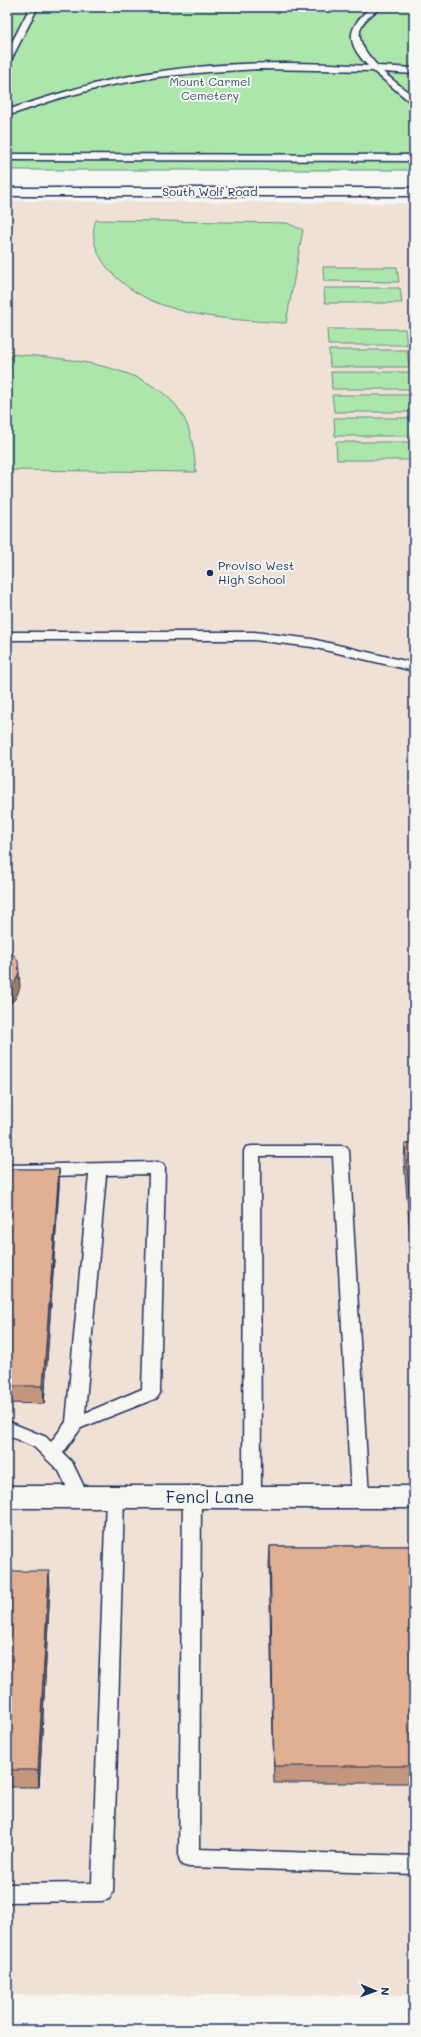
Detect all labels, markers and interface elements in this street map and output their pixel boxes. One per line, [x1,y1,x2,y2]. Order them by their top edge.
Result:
park label: Mount Carmel Cemetery [169,73,251,103]
street label: South Wolf Road [162,183,258,199]
place label: Proviso West High School [218,557,294,587]
marker: Proviso West High School [205,568,215,578]
street label: Fencl Lane [166,1485,254,1507]
north arrow [355,1971,395,2011]
text: N [378,1987,393,1996]

